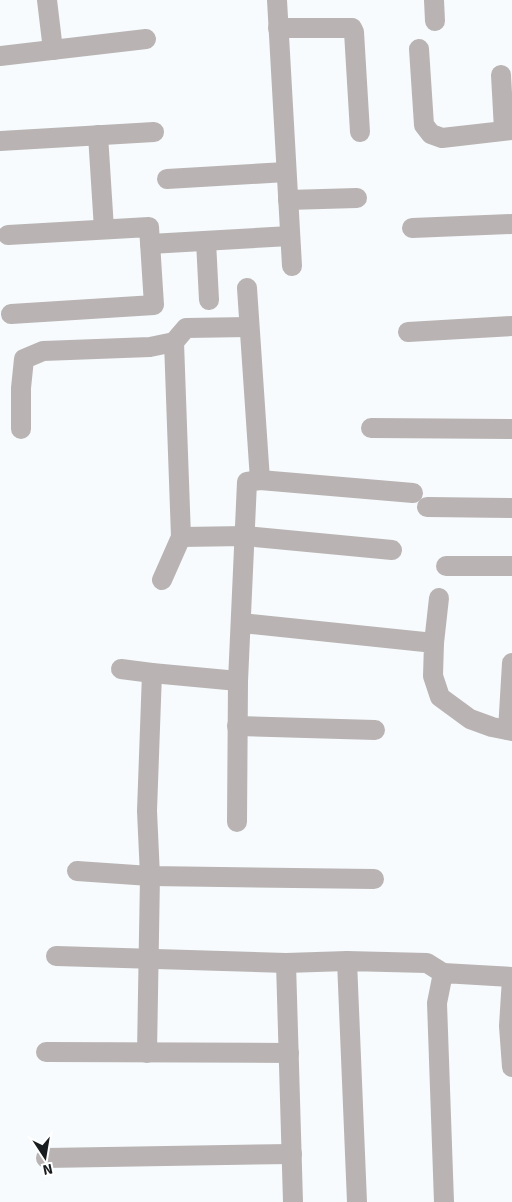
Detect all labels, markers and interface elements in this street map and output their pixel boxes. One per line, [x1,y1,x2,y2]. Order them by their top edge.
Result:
north arrow [20,1132,70,1182]
text: N [41,1160,54,1179]

